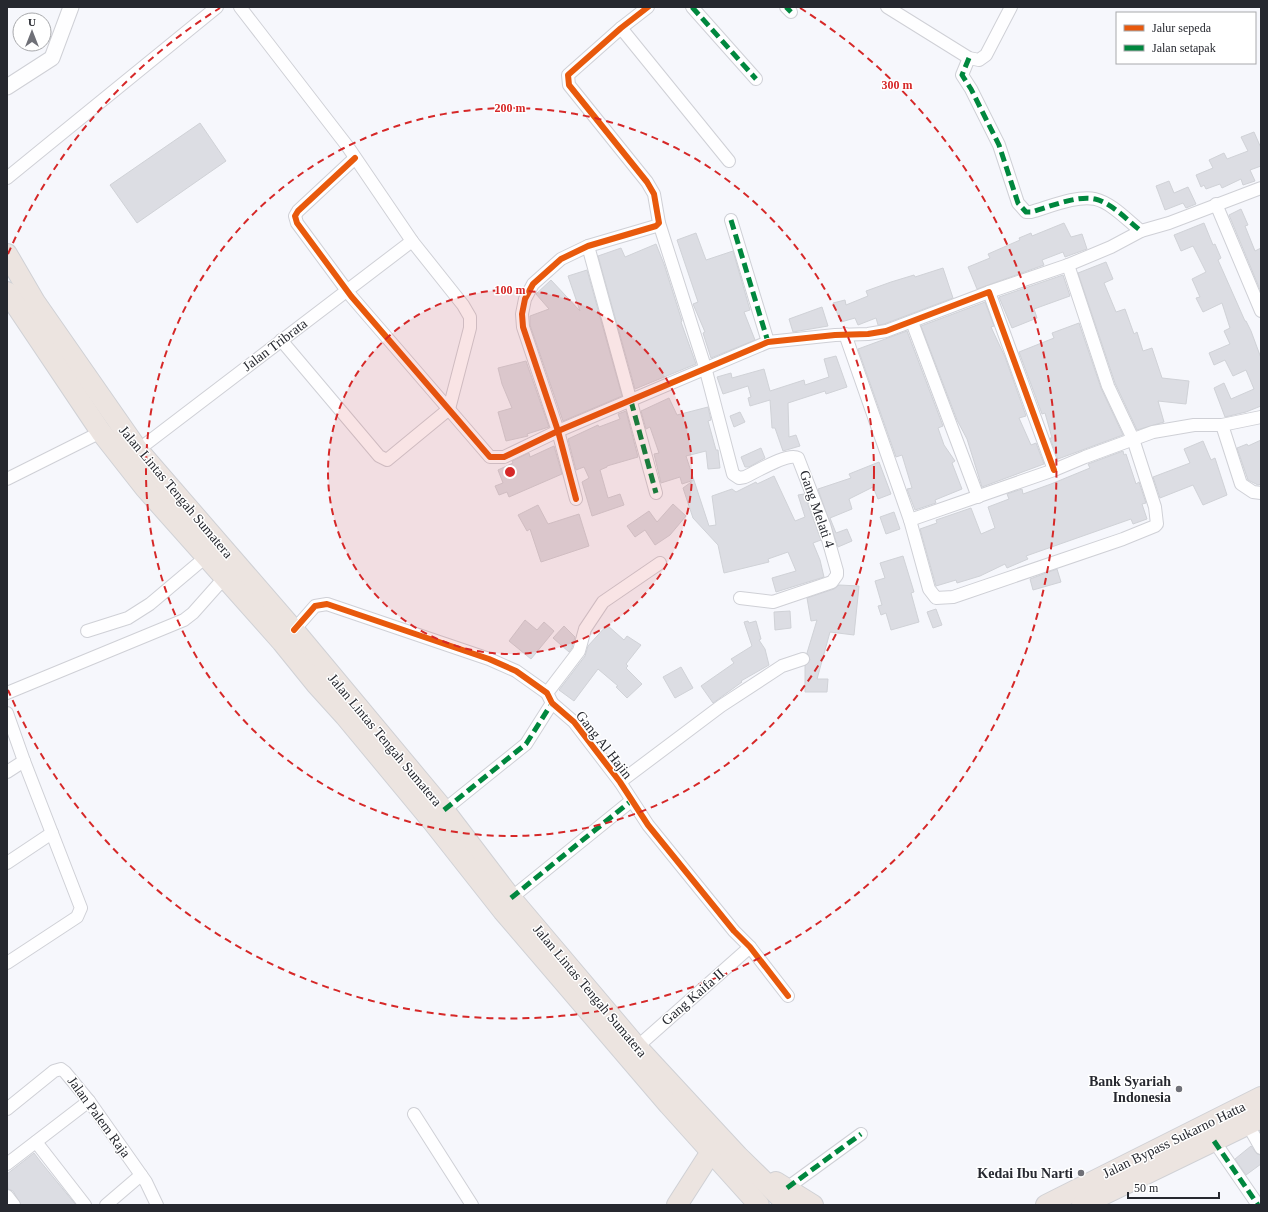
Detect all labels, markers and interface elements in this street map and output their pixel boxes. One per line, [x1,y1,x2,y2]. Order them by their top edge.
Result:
north arrow [12,12,52,52]
legend [1116,12,1256,64]
text: U [28,16,36,28]
text: Jalur sepeda [1152,21,1212,35]
text: Jalan setapak [1152,41,1216,55]
text: 300 m [882,78,913,92]
text: 200 m [495,101,526,115]
text: 100 m [495,283,526,297]
street label: Jalan Tribrata [240,315,311,374]
street label: Jalan Lintas Tengah Sumatera [116,423,236,562]
centre of rings [503,465,517,479]
street label: Gang Melati 4 [797,468,837,550]
street label: Jalan Lintas Tengah Sumatera [325,671,445,810]
street label: Gang Al Hajin [573,708,635,782]
street label: Jalan Lintas Tengah Sumatera [530,922,650,1061]
street label: Gang Kaifa II [659,966,728,1028]
street label: Jalan Palem Raja [65,1074,134,1161]
place label: Bank Syariah Indonesia [1089,1074,1171,1105]
marker: Bank Syariah Indonesia [1174,1084,1184,1094]
street label: Jalan Bypass Sukarno Hatta [1100,1099,1248,1181]
place label: Kedai Ibu Narti [977,1166,1073,1181]
marker: Kedai Ibu Narti [1076,1168,1086,1178]
scale bar [1128,1174,1219,1200]
text: 50 m [1134,1181,1159,1195]

